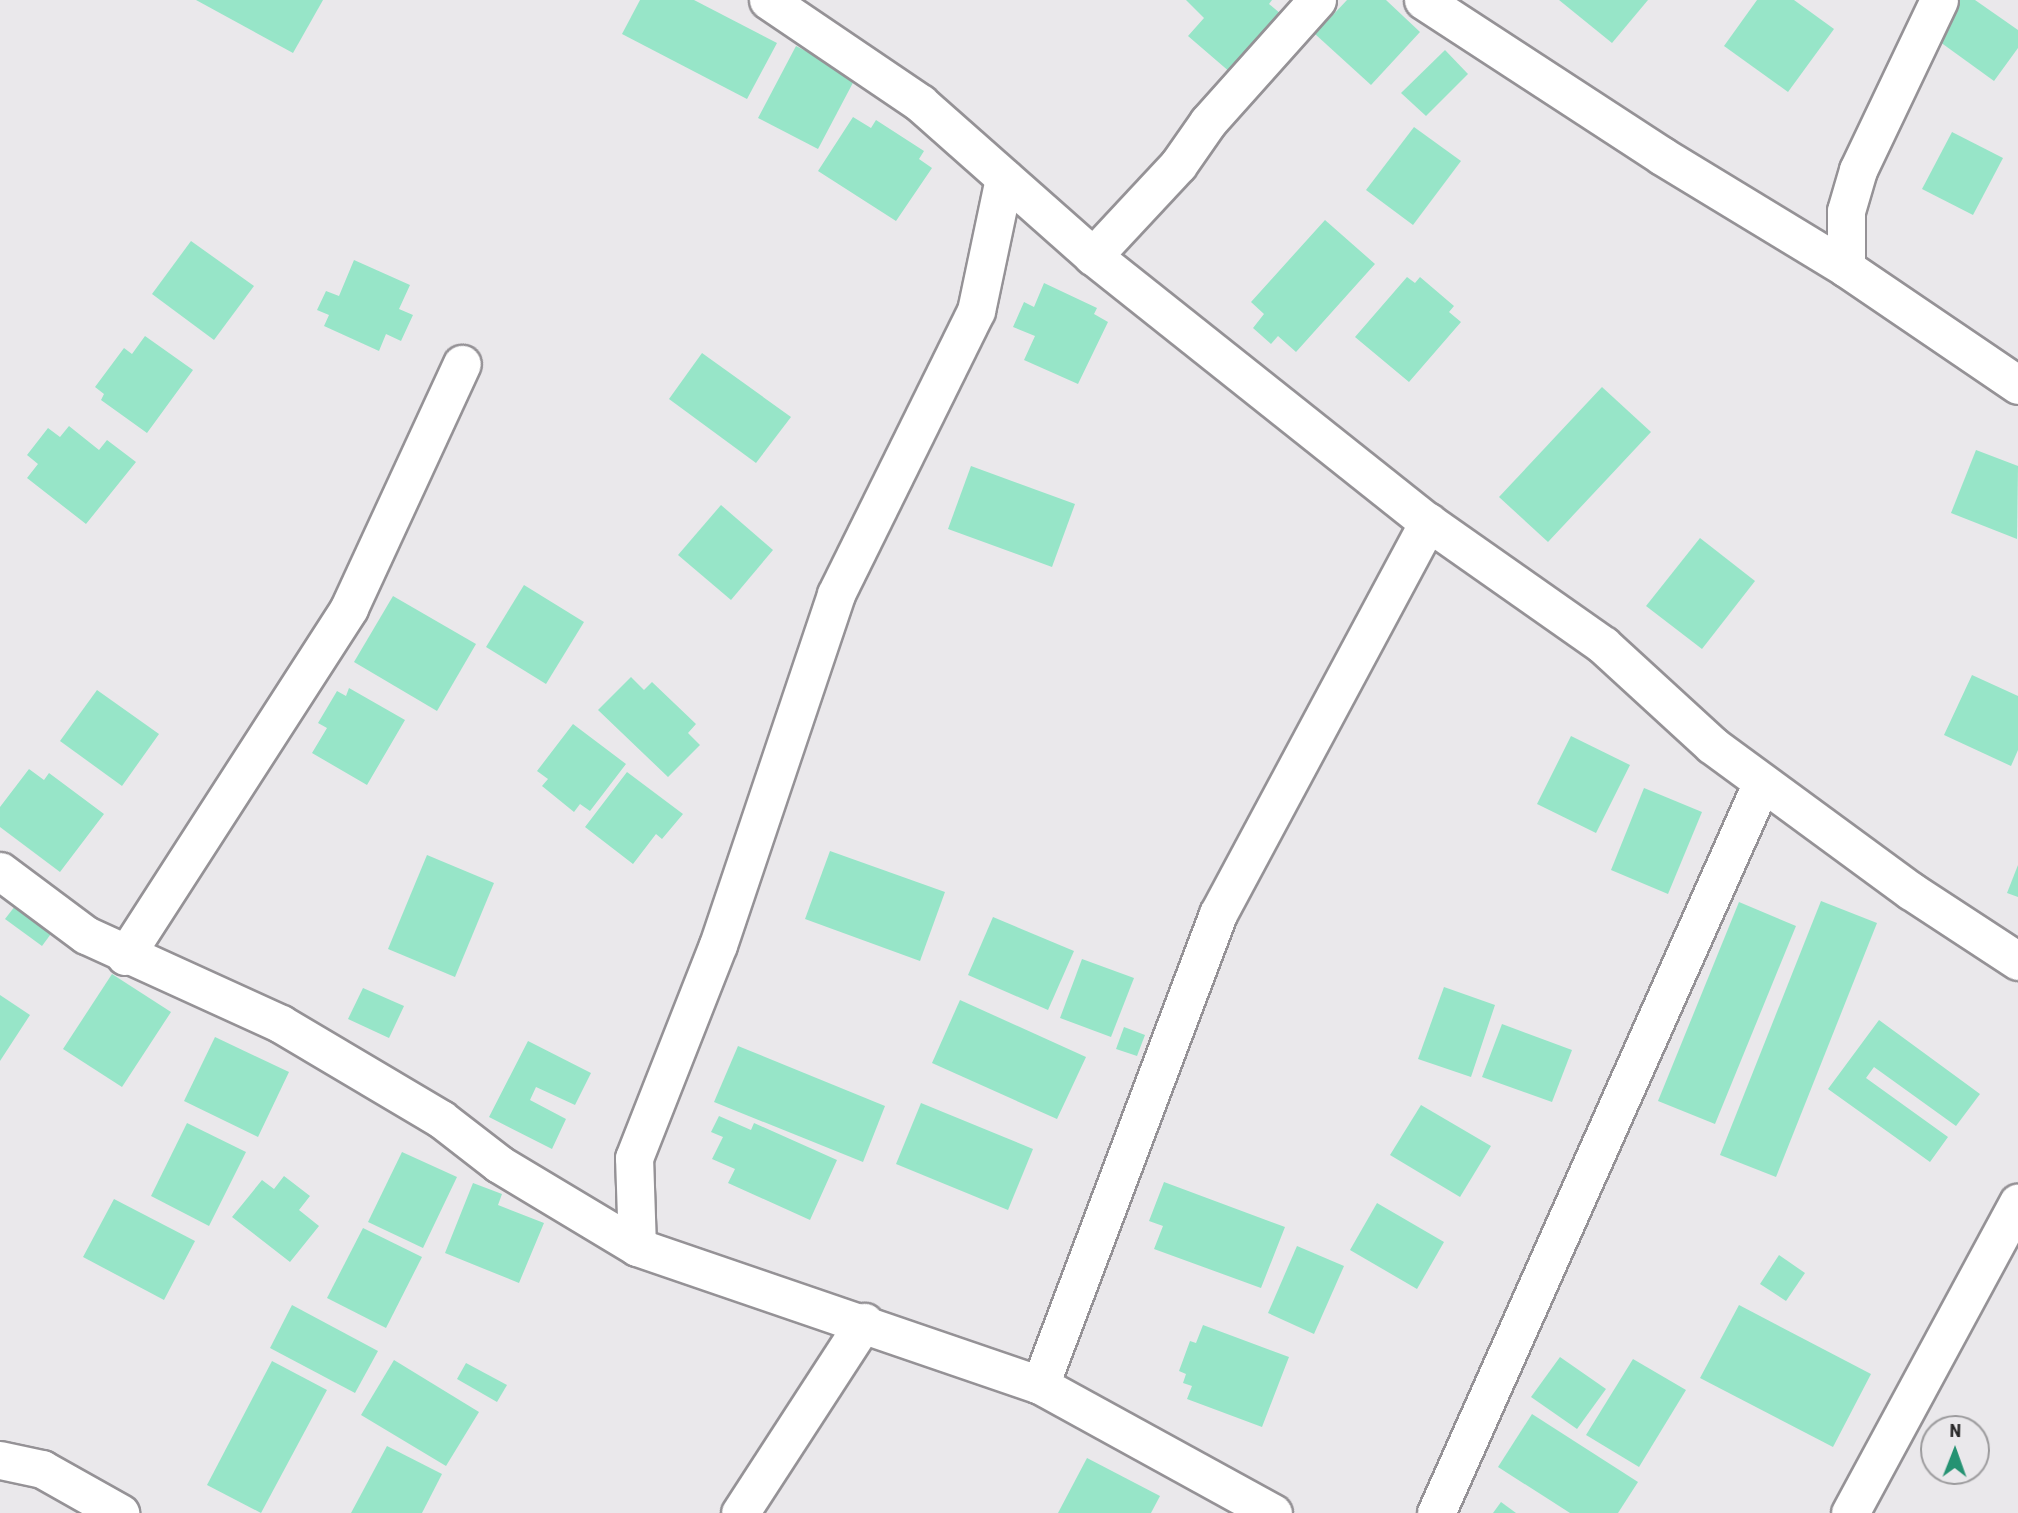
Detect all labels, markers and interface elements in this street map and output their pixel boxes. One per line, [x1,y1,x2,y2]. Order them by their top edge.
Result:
north arrow [1920,1415,1990,1485]
text: N [1949,1419,1961,1442]

